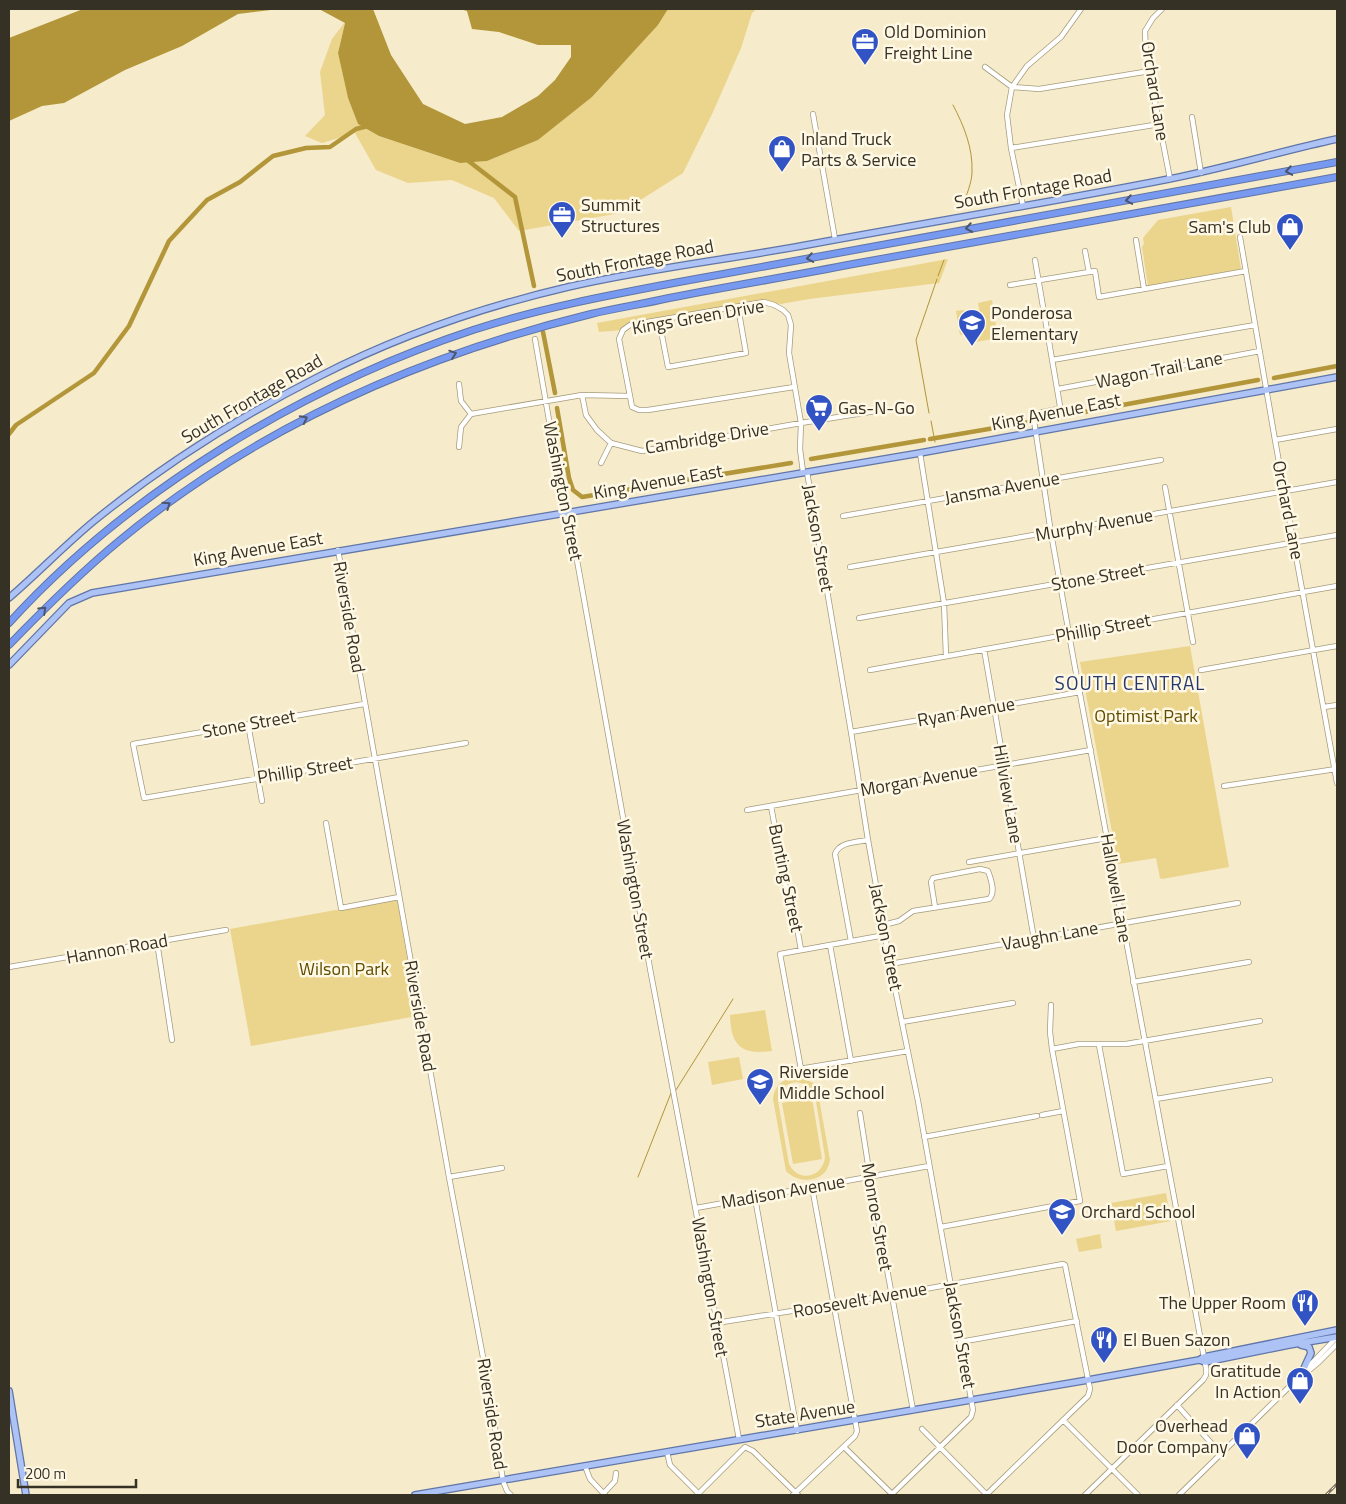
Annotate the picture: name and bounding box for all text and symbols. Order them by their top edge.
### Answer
place label: Old Dominion Freight Line [884,18,986,66]
office icon: Old Dominion Freight Line [850,27,880,66]
street label: Orchard Lane [1134,39,1177,143]
place label: Inland Truck Parts & Service [801,125,916,173]
shop icon: Inland Truck Parts & Service [767,134,797,173]
street label: South Frontage Road [952,161,1114,216]
one-way arrow [1285,165,1294,176]
place label: Summit Structures [581,191,660,239]
one-way arrow [1125,194,1134,204]
office icon: Summit Structures [547,200,577,239]
shop icon: Sam's Club [1275,212,1305,251]
place label: Sam's Club [1188,213,1271,240]
one-way arrow [965,223,974,233]
street label: South Frontage Road [554,232,716,289]
one-way arrow [805,252,814,262]
street label: Kings Green Drive [630,292,766,341]
place label: Ponderosa Elementary [991,299,1079,347]
school or university icon: Ponderosa Elementary [957,308,987,347]
street label: Wagon Trail Lane [1093,344,1225,395]
street label: South Frontage Road [176,347,328,450]
one-way arrow [448,350,457,360]
street label: King Avenue East [989,386,1123,437]
supermarket icon: Gas-N-Go [804,393,834,432]
place label: Gas-N-Go [838,394,915,421]
street label: Cambridge Drive [643,414,771,461]
one-way arrow [299,415,308,425]
street label: Washington Street [537,419,590,564]
street label: King Avenue East [591,457,725,506]
street label: Orchard Lane [1266,458,1311,562]
street label: Jansma Avenue [942,464,1062,511]
street label: Jackson Street [796,482,841,594]
street label: Murphy Avenue [1033,501,1155,548]
one-way arrow [161,502,170,511]
street label: King Avenue East [191,524,325,573]
street label: Stone Street [1049,555,1147,598]
street label: Riverside Road [326,559,373,675]
street label: Phillip Street [1053,606,1153,649]
one-way arrow [37,607,46,616]
district label: SOUTH CENTRAL [1055,668,1205,697]
street label: Ryan Avenue [915,690,1017,733]
street label: Stone Street [200,702,298,745]
park label: Optimist Park [1094,702,1198,729]
street label: Hillview Lane [987,742,1030,846]
street label: Phillip Street [255,749,355,790]
street label: Morgan Avenue [858,756,980,803]
street label: Washington Street [610,817,661,962]
street label: Bunting Street [762,821,811,935]
street label: Hallowell Lane [1094,831,1139,945]
street label: Jackson Street [863,881,910,993]
street label: Vaughn Lane [1000,914,1100,957]
street label: Hannon Road [64,926,170,971]
park label: Wilson Park [299,955,389,982]
street label: Riverside Road [397,958,444,1074]
place label: Riverside Middle School [779,1058,885,1106]
school or university icon: Riverside Middle School [745,1067,775,1106]
street label: Monroe Street [855,1161,900,1274]
street label: Madison Avenue [719,1167,847,1216]
school or university icon: Orchard School [1047,1197,1077,1236]
place label: Orchard School [1081,1198,1195,1225]
street label: Washington Street [685,1215,736,1360]
street label: Roosevelt Avenue [791,1274,929,1325]
street label: Jackson Street [938,1279,983,1391]
restaurant icon: The Upper Room [1290,1288,1320,1327]
place label: The Upper Room [1159,1289,1286,1316]
restaurant icon: El Buen Sazon [1089,1325,1119,1364]
place label: El Buen Sazon [1123,1326,1231,1353]
street label: Riverside Road [470,1356,515,1472]
place label: Gratitude In Action [1210,1357,1281,1405]
shop icon: Gratitude In Action [1285,1366,1315,1405]
street label: State Avenue [753,1392,857,1435]
place label: Overhead Door Company [1116,1412,1228,1460]
shop icon: Overhead Door Company [1232,1421,1262,1460]
scale bar [18,1456,135,1488]
text: 200 m [25,1462,66,1485]

